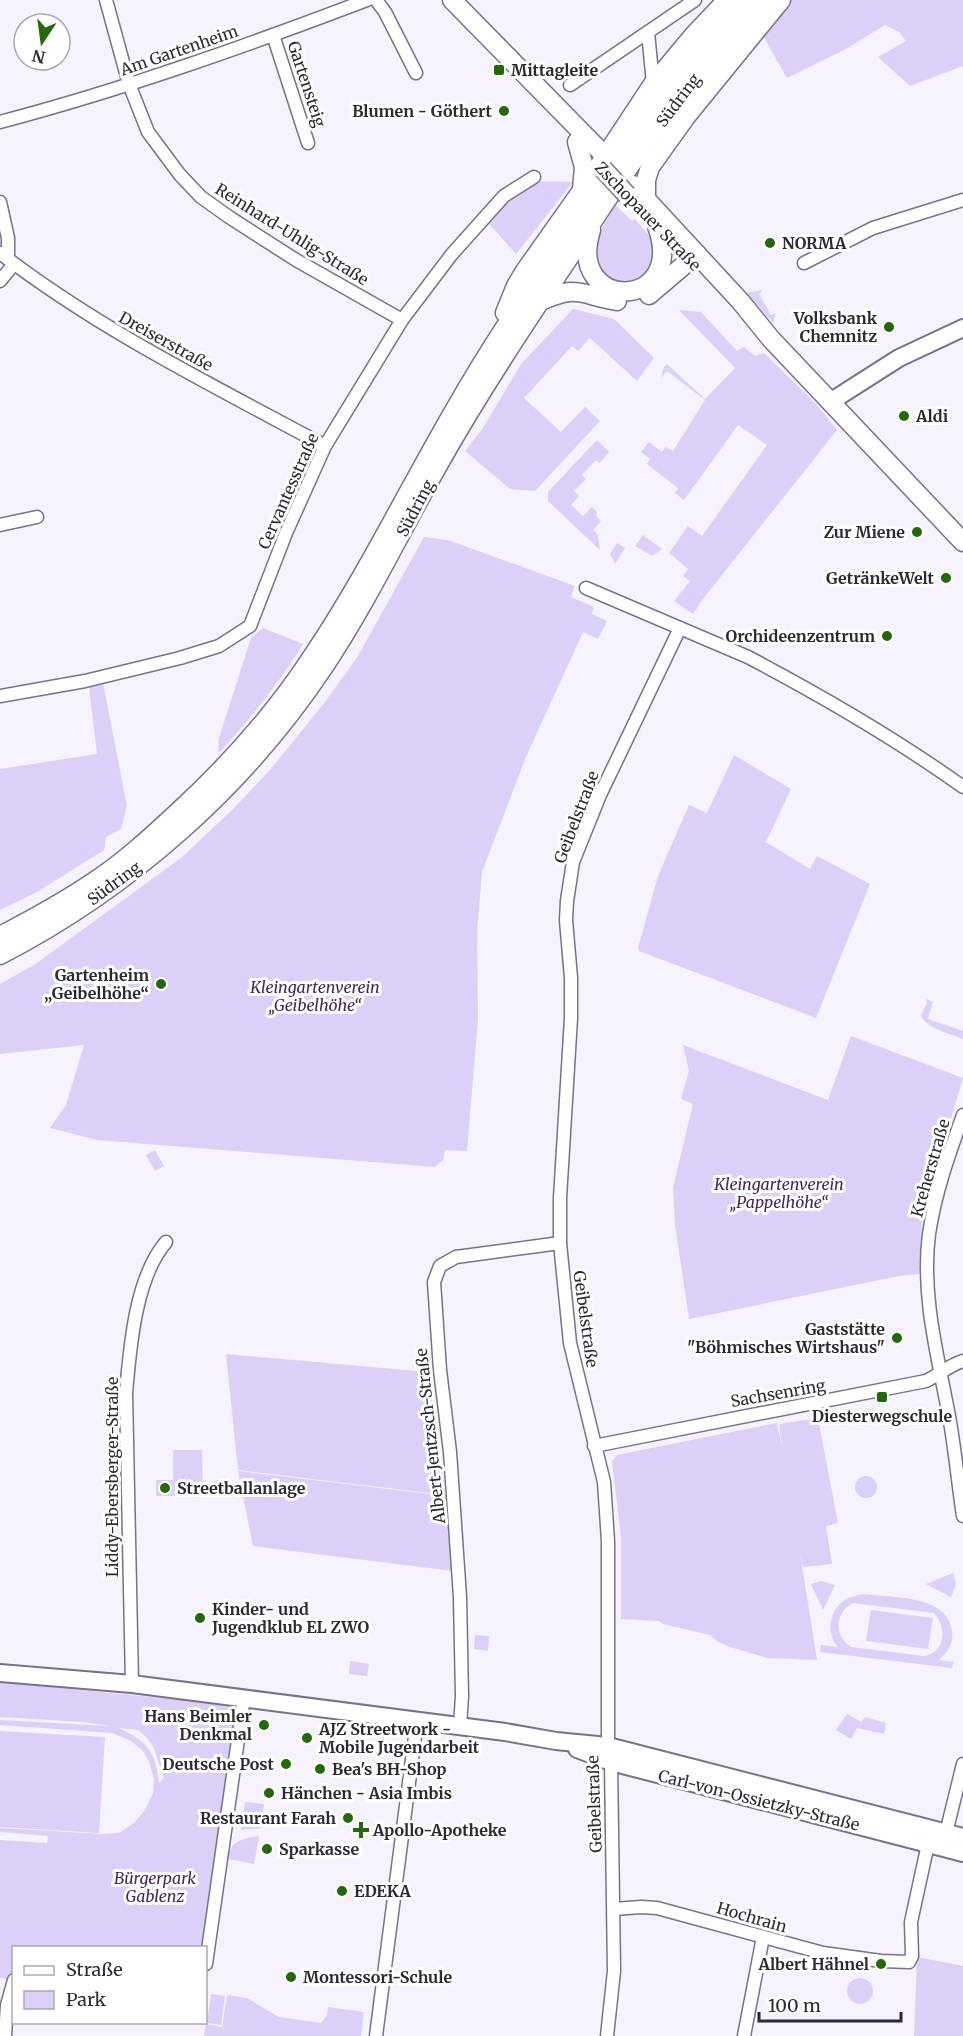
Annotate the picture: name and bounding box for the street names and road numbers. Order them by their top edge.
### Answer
street label: Am Gartenheim [117,20,241,80]
street label: Gartensteig [284,39,330,130]
street label: Südring [652,69,705,131]
street label: Zschopauer Straße [591,157,705,275]
street label: Reinhard-Uhlig-Straße [212,179,372,289]
street label: Dreiserstraße [116,307,216,375]
street label: Cervantesstraße [253,430,323,552]
street label: Südring [392,476,438,540]
street label: Geibelstraße [549,768,603,866]
street label: Südring [83,857,145,909]
street label: Kreherstraße [906,1117,954,1219]
street label: Geibelstraße [569,1269,603,1369]
street label: Albert-Jentzsch-Straße [411,1347,449,1526]
street label: Sachsenring [729,1375,827,1411]
street label: Liddy-Ebersberger-Straße [102,1377,122,1577]
street label: Geibelstraße [582,1755,606,1853]
street label: Carl-von-Ossietzky-Straße [656,1765,862,1835]
street label: Hochrain [715,1897,790,1937]

